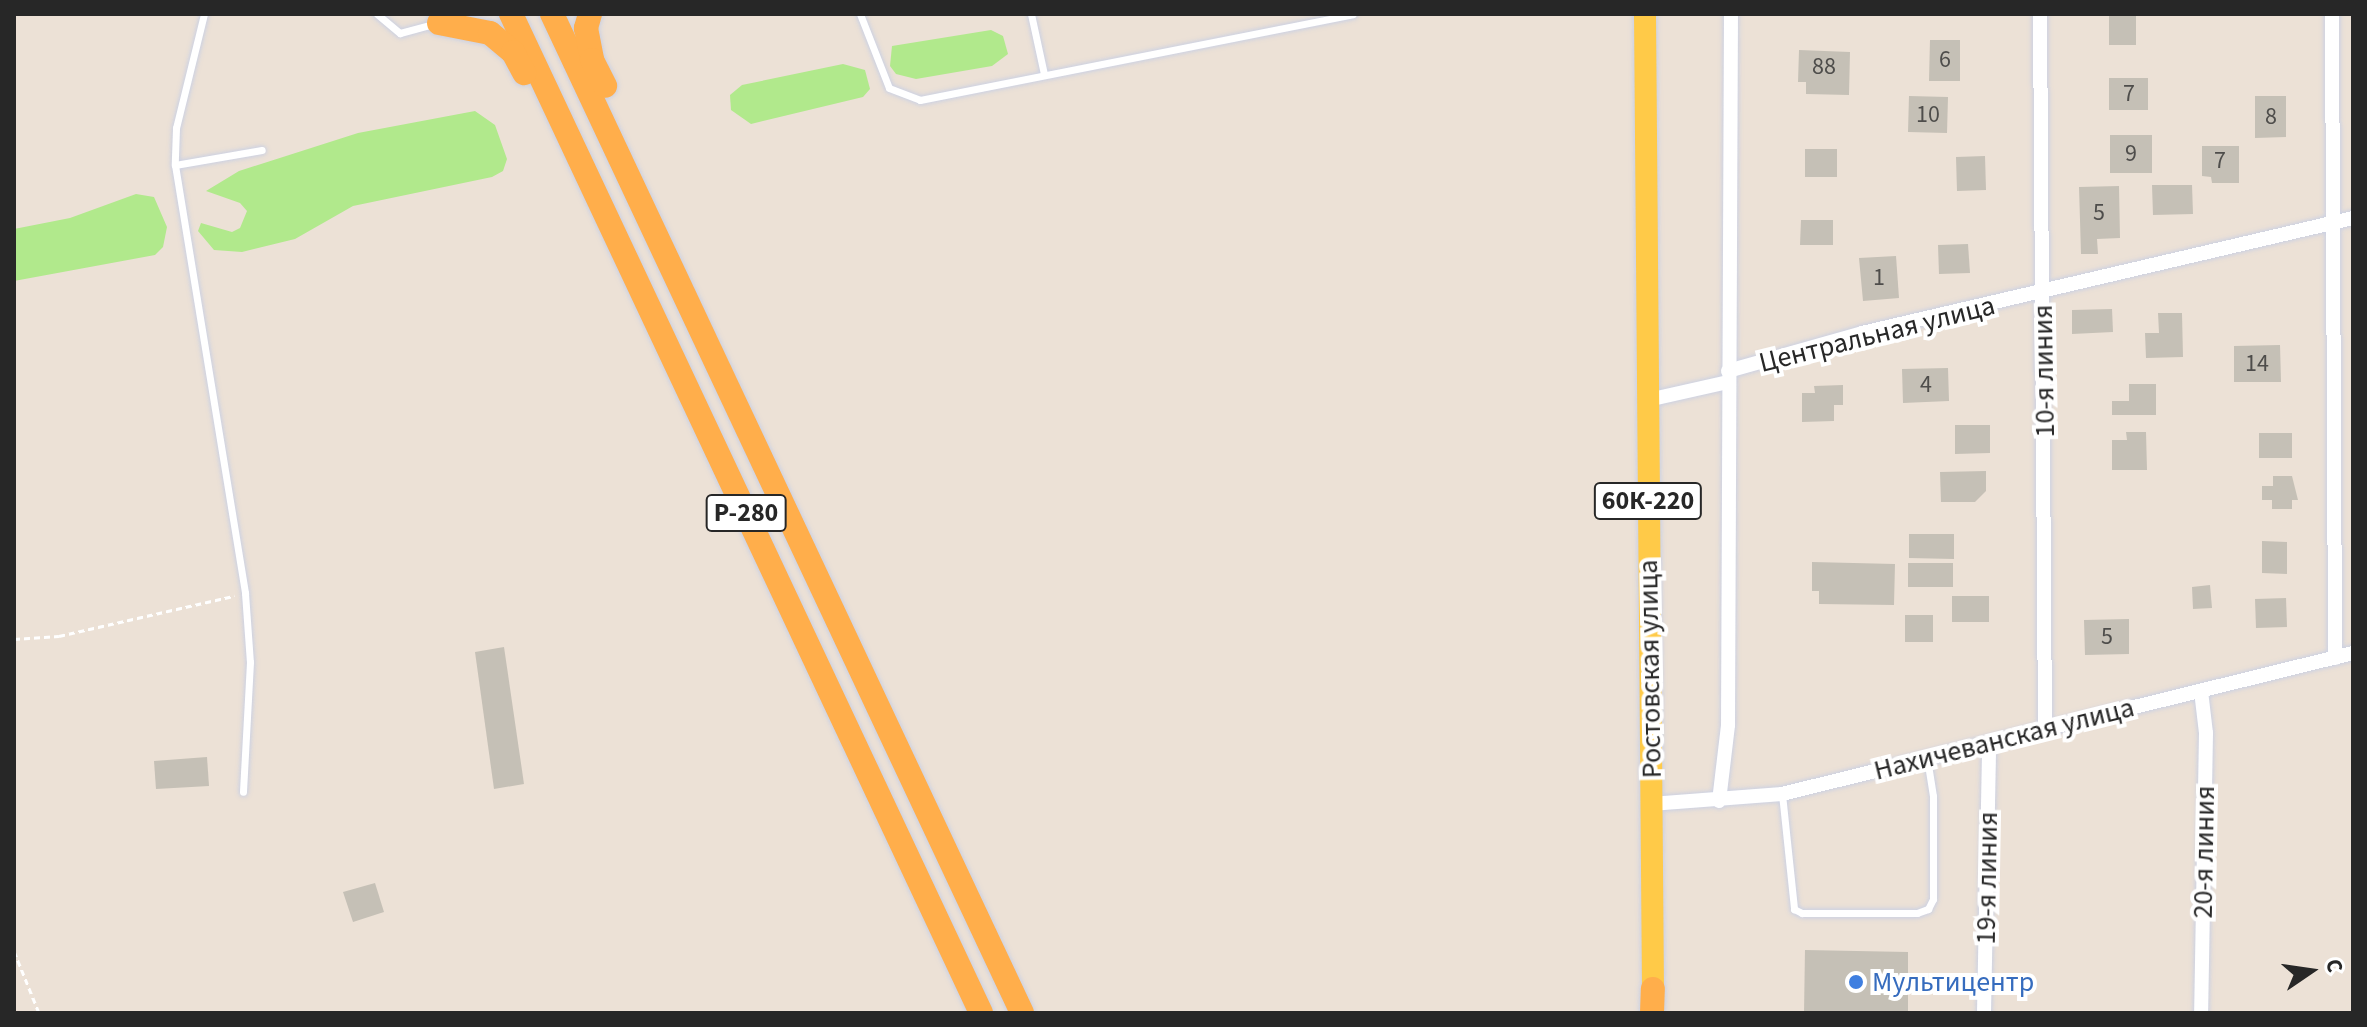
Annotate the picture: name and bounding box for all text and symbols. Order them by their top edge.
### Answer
house number: 6 [1939,46,1951,74]
house number: 88 [1812,53,1836,81]
house number: 7 [2123,80,2135,108]
house number: 10 [1916,101,1940,129]
house number: 8 [2265,103,2277,131]
house number: 9 [2125,140,2137,168]
house number: 7 [2214,147,2226,175]
house number: 5 [2093,199,2105,227]
house number: 1 [1873,264,1885,292]
street label: Центральная улица [1756,288,1998,380]
street label: 10-я линия [2026,304,2062,438]
house number: 14 [2245,350,2269,378]
house number: 4 [1920,371,1932,399]
road number: 60К-220 [1592,479,1704,523]
road number: Р-280 [704,491,788,535]
street label: Ростовская улица [1631,559,1669,779]
house number: 5 [2101,623,2113,651]
street label: Нахичеванская улица [1870,690,2138,788]
street label: 20-я линия [2186,785,2222,919]
street label: 19-я линия [1969,811,2005,945]
north arrow [2271,931,2351,1011]
text: С [2317,956,2351,975]
place label: Мультицентр [1872,965,2034,999]
marker: Мультицентр [1847,973,1865,991]

